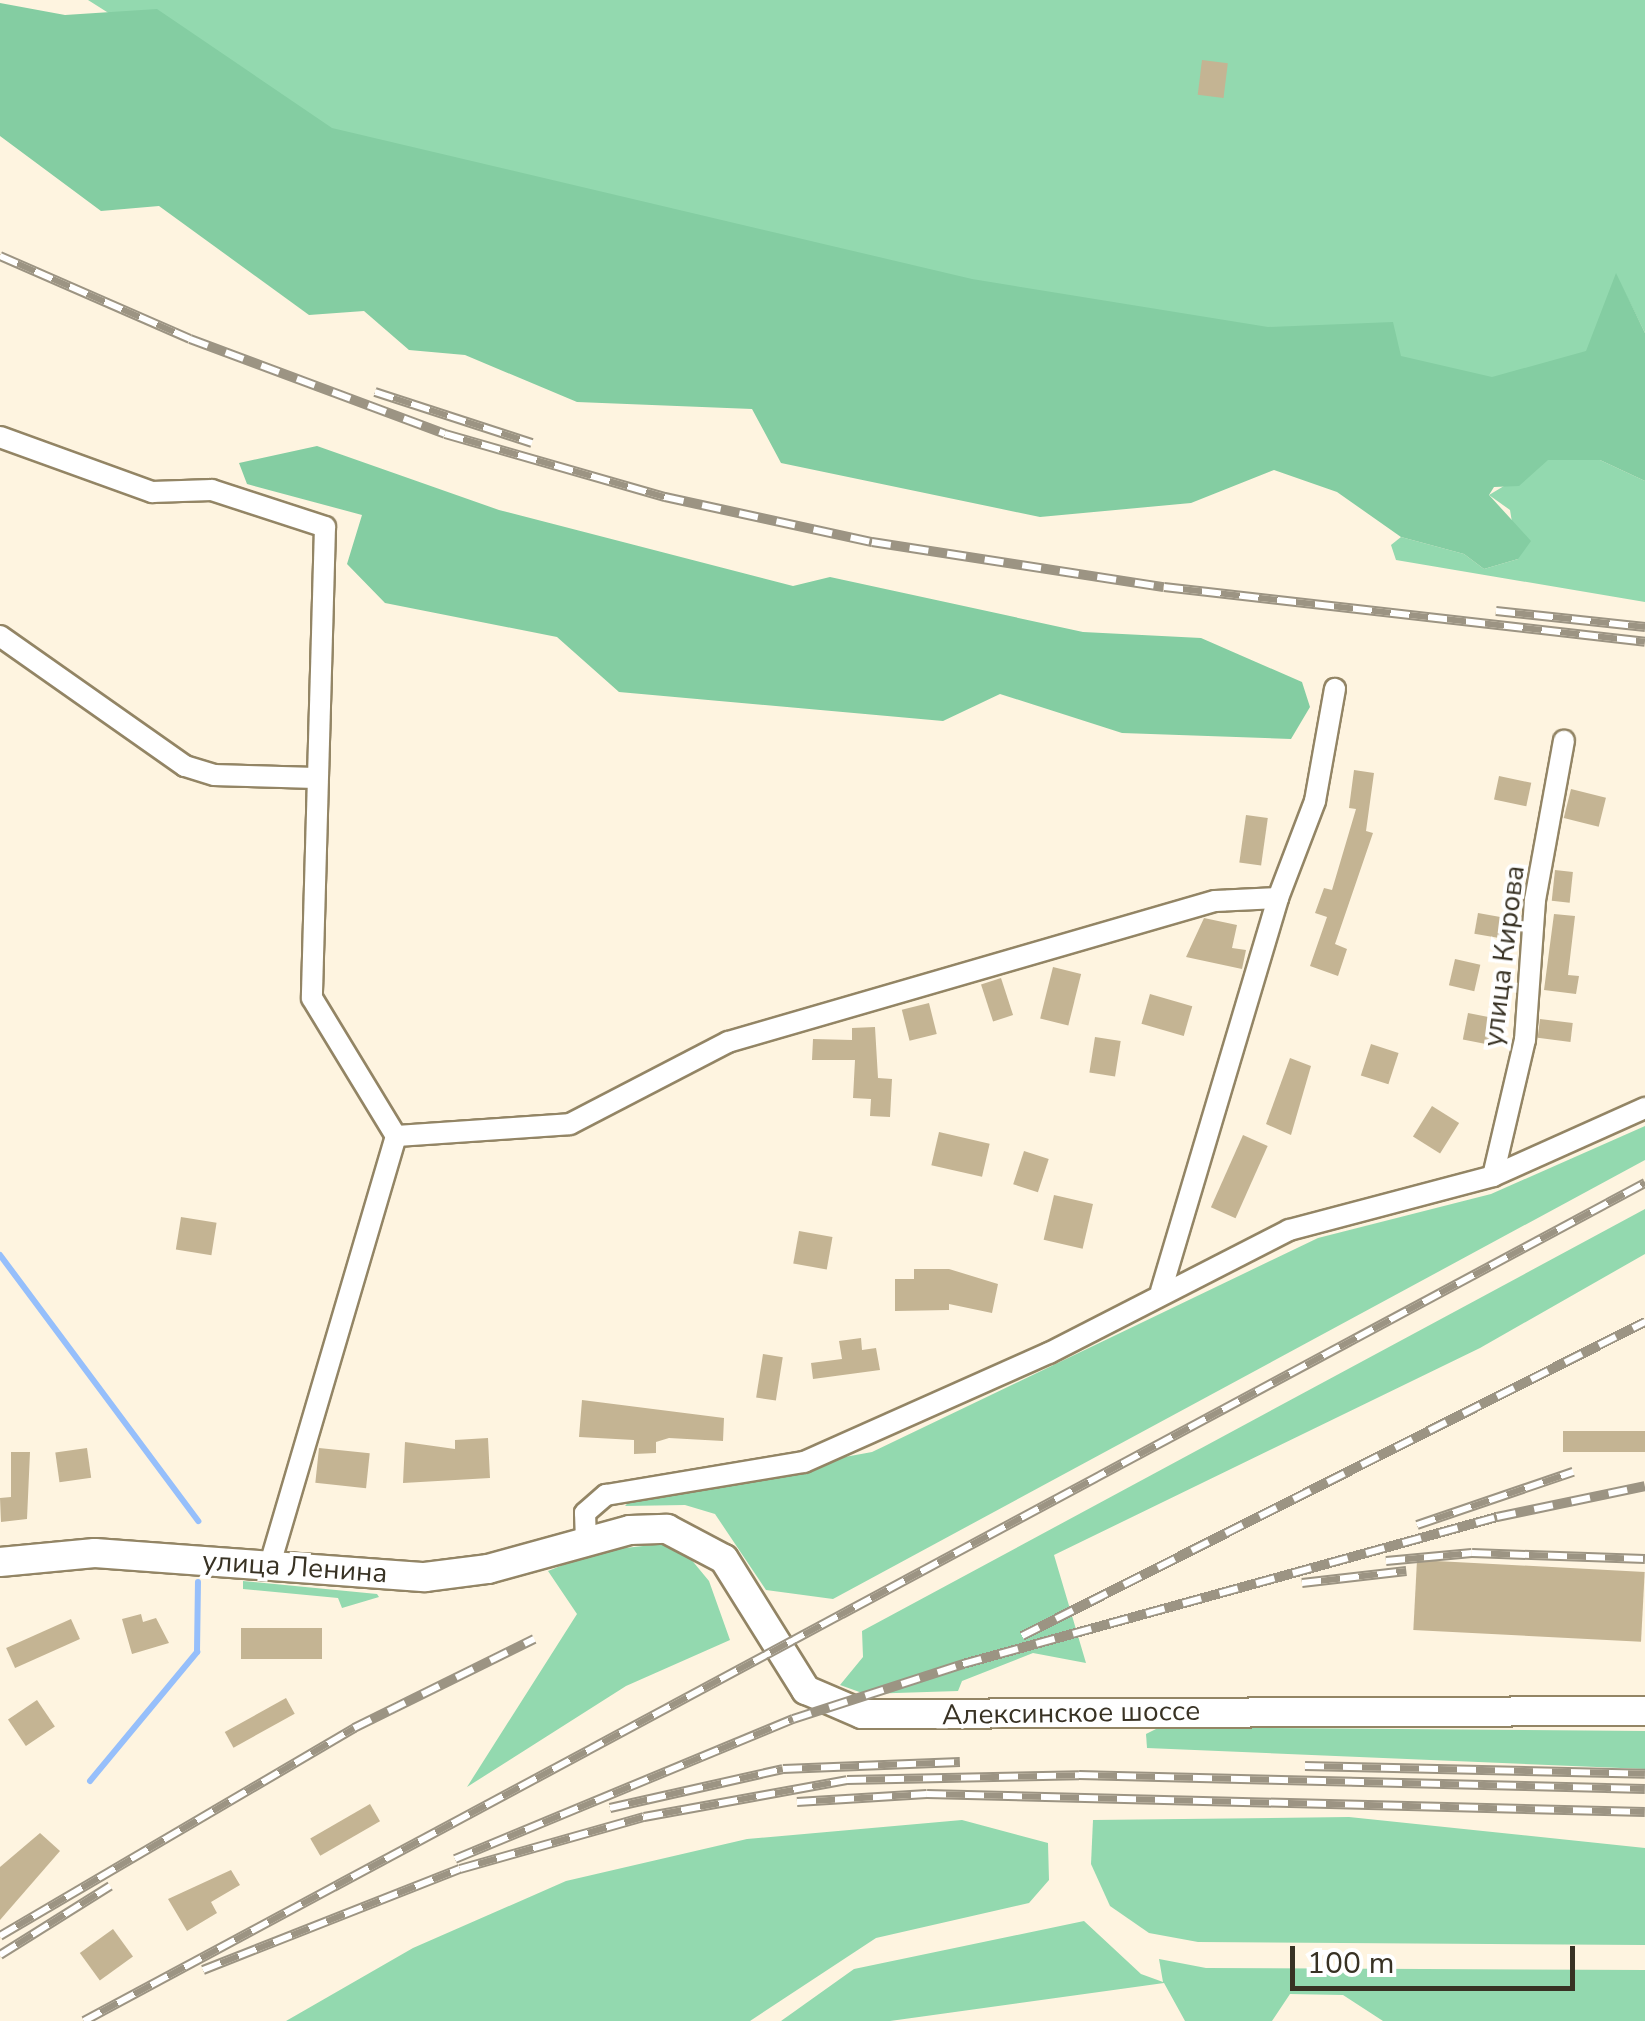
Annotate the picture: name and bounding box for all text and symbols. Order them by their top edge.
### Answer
street label: улица Кирова [1476,863,1532,1049]
street label: улица Ленина [201,1544,389,1590]
street label: Алексинское шоссе [941,1694,1201,1732]
scale bar [1295,1926,1580,1988]
text: 100 m [1307,1943,1394,1984]

